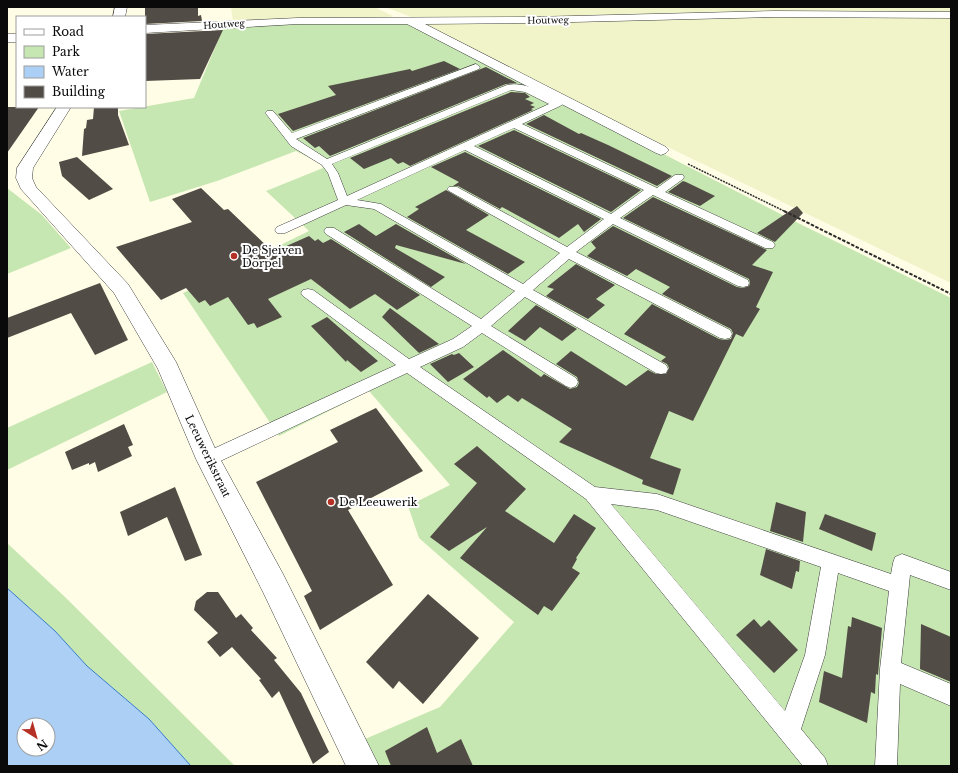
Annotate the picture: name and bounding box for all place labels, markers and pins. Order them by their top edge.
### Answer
place label: De Sjeiven Dörpel [242,243,302,270]
marker: De Sjeiven Dörpel [229,251,239,261]
place label: De Leeuwerik [339,495,418,509]
marker: De Leeuwerik [326,497,336,507]

